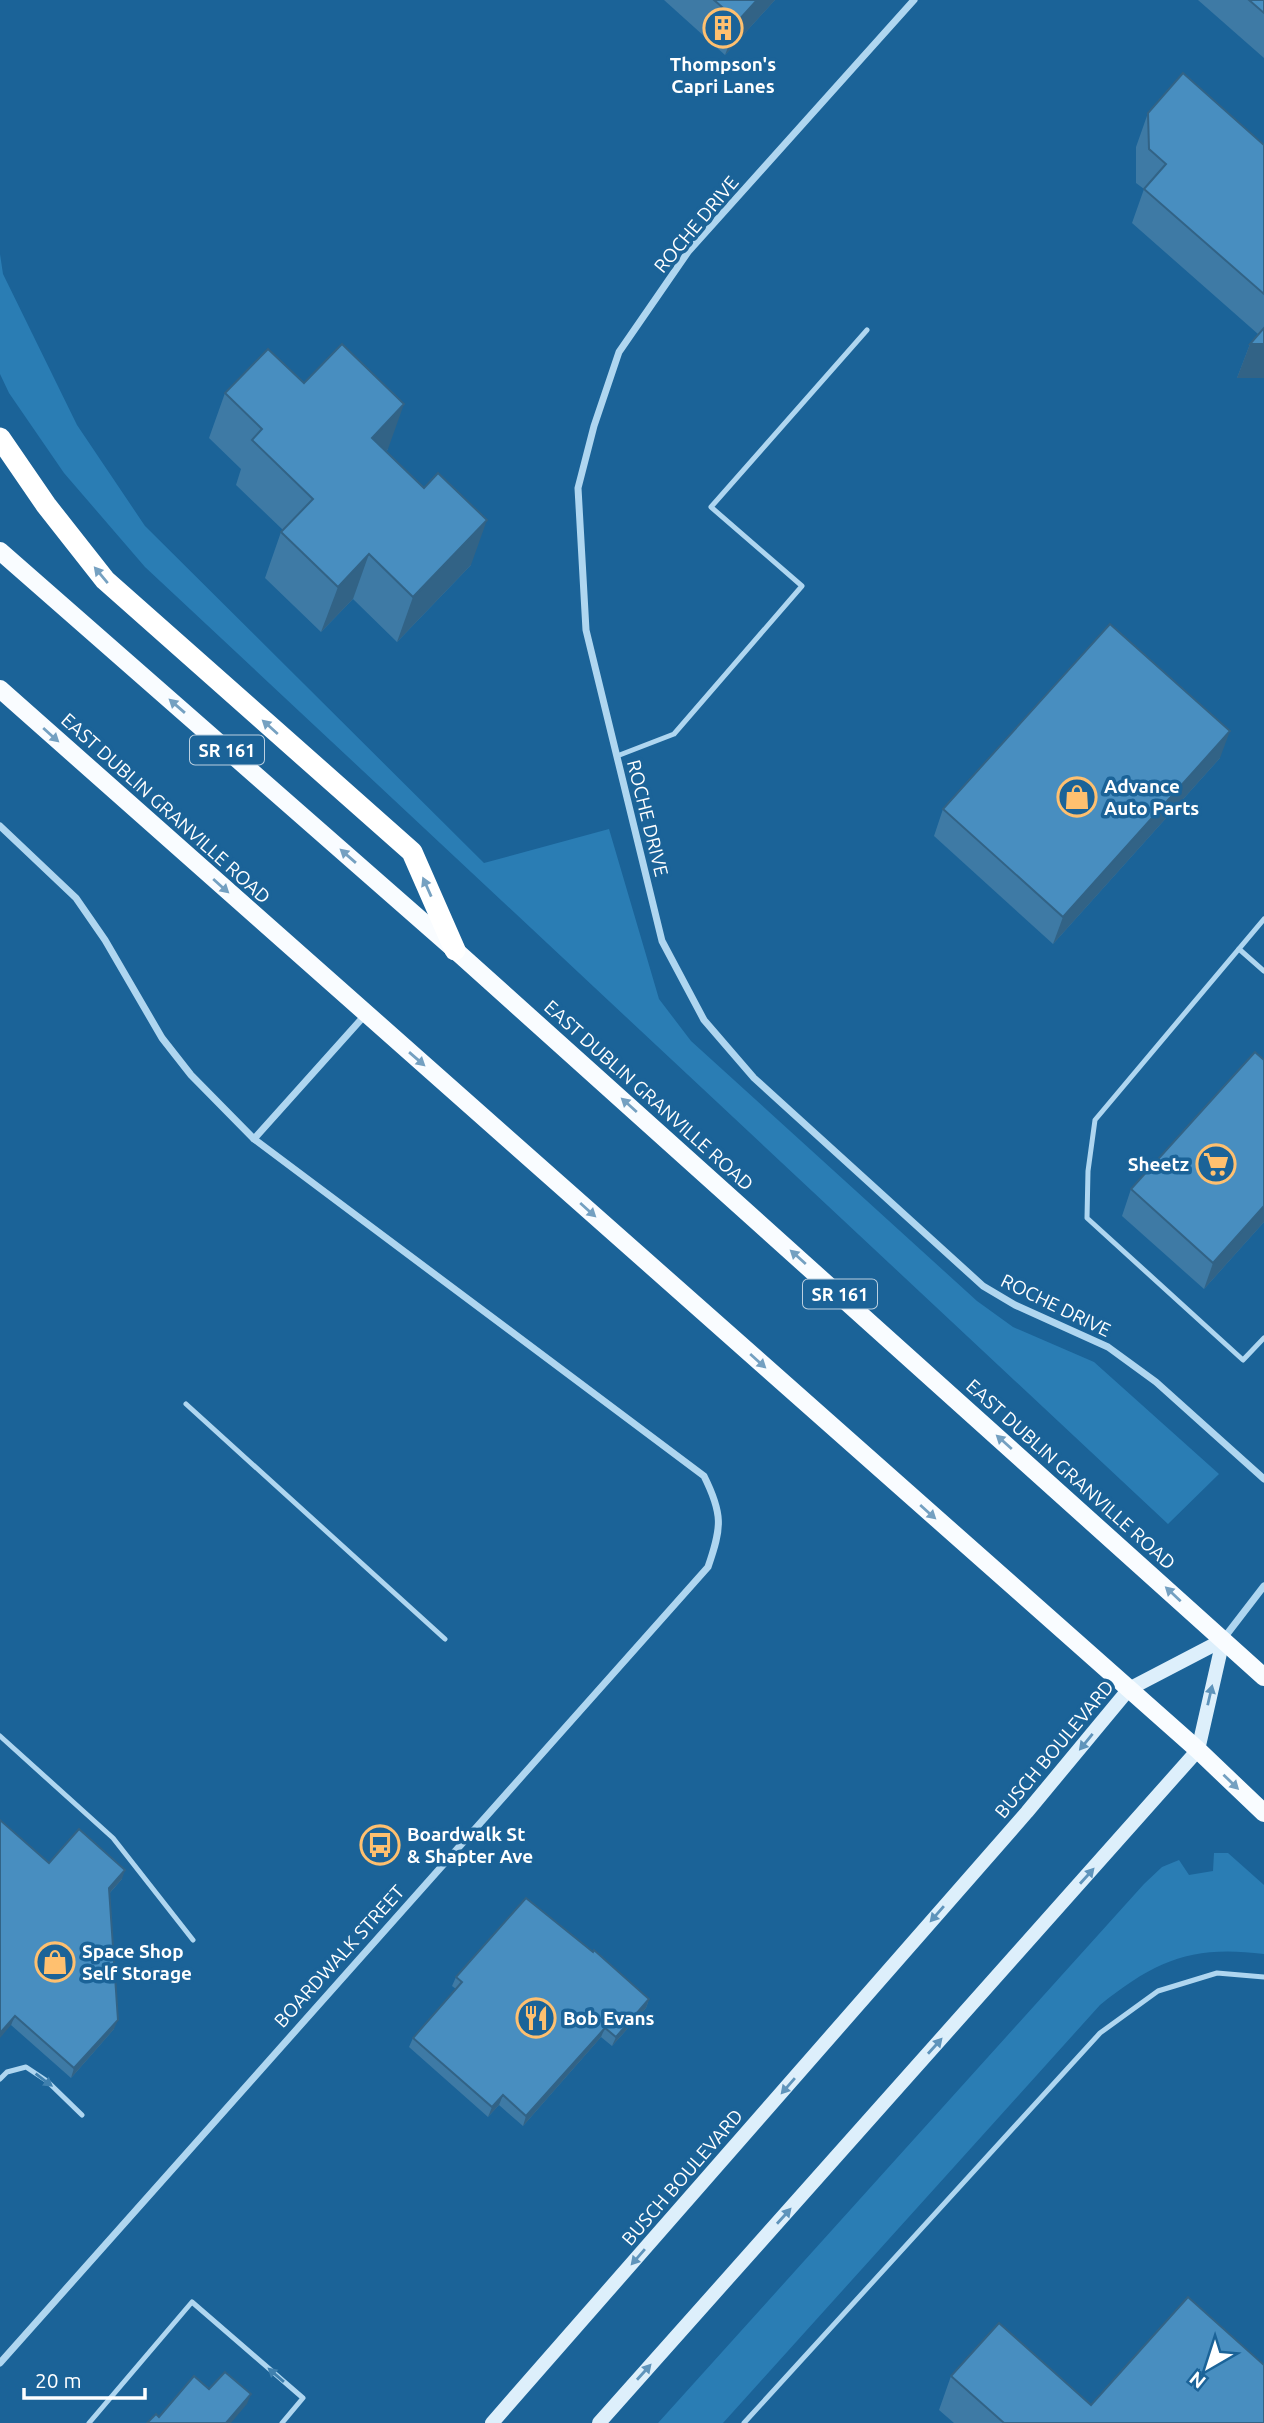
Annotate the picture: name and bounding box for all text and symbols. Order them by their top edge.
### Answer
building icon: Thompson's Capri Lanes [702,7,744,49]
place label: Thompson's Capri Lanes [670,53,776,97]
street label: ROCHE DRIVE [649,171,743,277]
one-way arrow [94,566,109,583]
one-way arrow [168,698,186,714]
street label: EAST DUBLIN GRANVILLE ROAD [57,708,275,908]
one-way arrow [261,719,279,735]
one-way arrow [42,727,60,743]
road number: SR 161 [190,736,264,764]
street label: ROCHE DRIVE [623,757,673,879]
place label: Advance Auto Parts [1104,775,1199,819]
shop icon: Advance Auto Parts [1056,776,1098,818]
one-way arrow [339,848,357,864]
one-way arrow [421,877,433,897]
one-way arrow [212,878,230,894]
street label: EAST DUBLIN GRANVILLE ROAD [540,995,758,1195]
one-way arrow [408,1051,426,1067]
one-way arrow [620,1098,637,1113]
supermarket icon: Sheetz [1195,1143,1237,1185]
place label: Sheetz [1128,1153,1189,1175]
one-way arrow [579,1202,596,1217]
one-way arrow [789,1249,807,1265]
street label: ROCHE DRIVE [998,1269,1114,1341]
road number: SR 161 [803,1280,877,1308]
one-way arrow [749,1353,767,1369]
street label: EAST DUBLIN GRANVILLE ROAD [962,1374,1180,1574]
one-way arrow [996,1434,1013,1450]
one-way arrow [919,1504,937,1520]
one-way arrow [1164,1586,1182,1602]
street label: BUSCH BOULEVARD [990,1676,1118,1822]
one-way arrow [1205,1684,1216,1706]
one-way arrow [1079,1733,1094,1751]
one-way arrow [1222,1773,1239,1790]
place label: Boardwalk St & Shapter Ave [407,1823,533,1867]
bus stop icon: Boardwalk St & Shapter Ave [359,1824,401,1866]
one-way arrow [1079,1867,1095,1885]
street label: BOARDWALK STREET [269,1880,409,2032]
one-way arrow [930,1906,946,1923]
place label: Space Shop Self Storage [82,1940,192,1984]
shop icon: Space Shop Self Storage [34,1941,76,1983]
restaurant icon: Bob Evans [515,1997,557,2039]
place label: Bob Evans [563,2007,655,2029]
one-way arrow [927,2038,943,2055]
one-way arrow [35,2073,53,2087]
one-way arrow [780,2077,796,2094]
street label: BUSCH BOULEVARD [617,2104,747,2250]
one-way arrow [776,2207,792,2225]
one-way arrow [630,2248,646,2266]
north arrow [1173,2332,1243,2402]
scale bar [24,2356,145,2400]
one-way arrow [636,2363,652,2381]
text: N [1185,2367,1210,2393]
text: 20 m [35,2368,82,2392]
one-way arrow [268,2368,285,2383]

